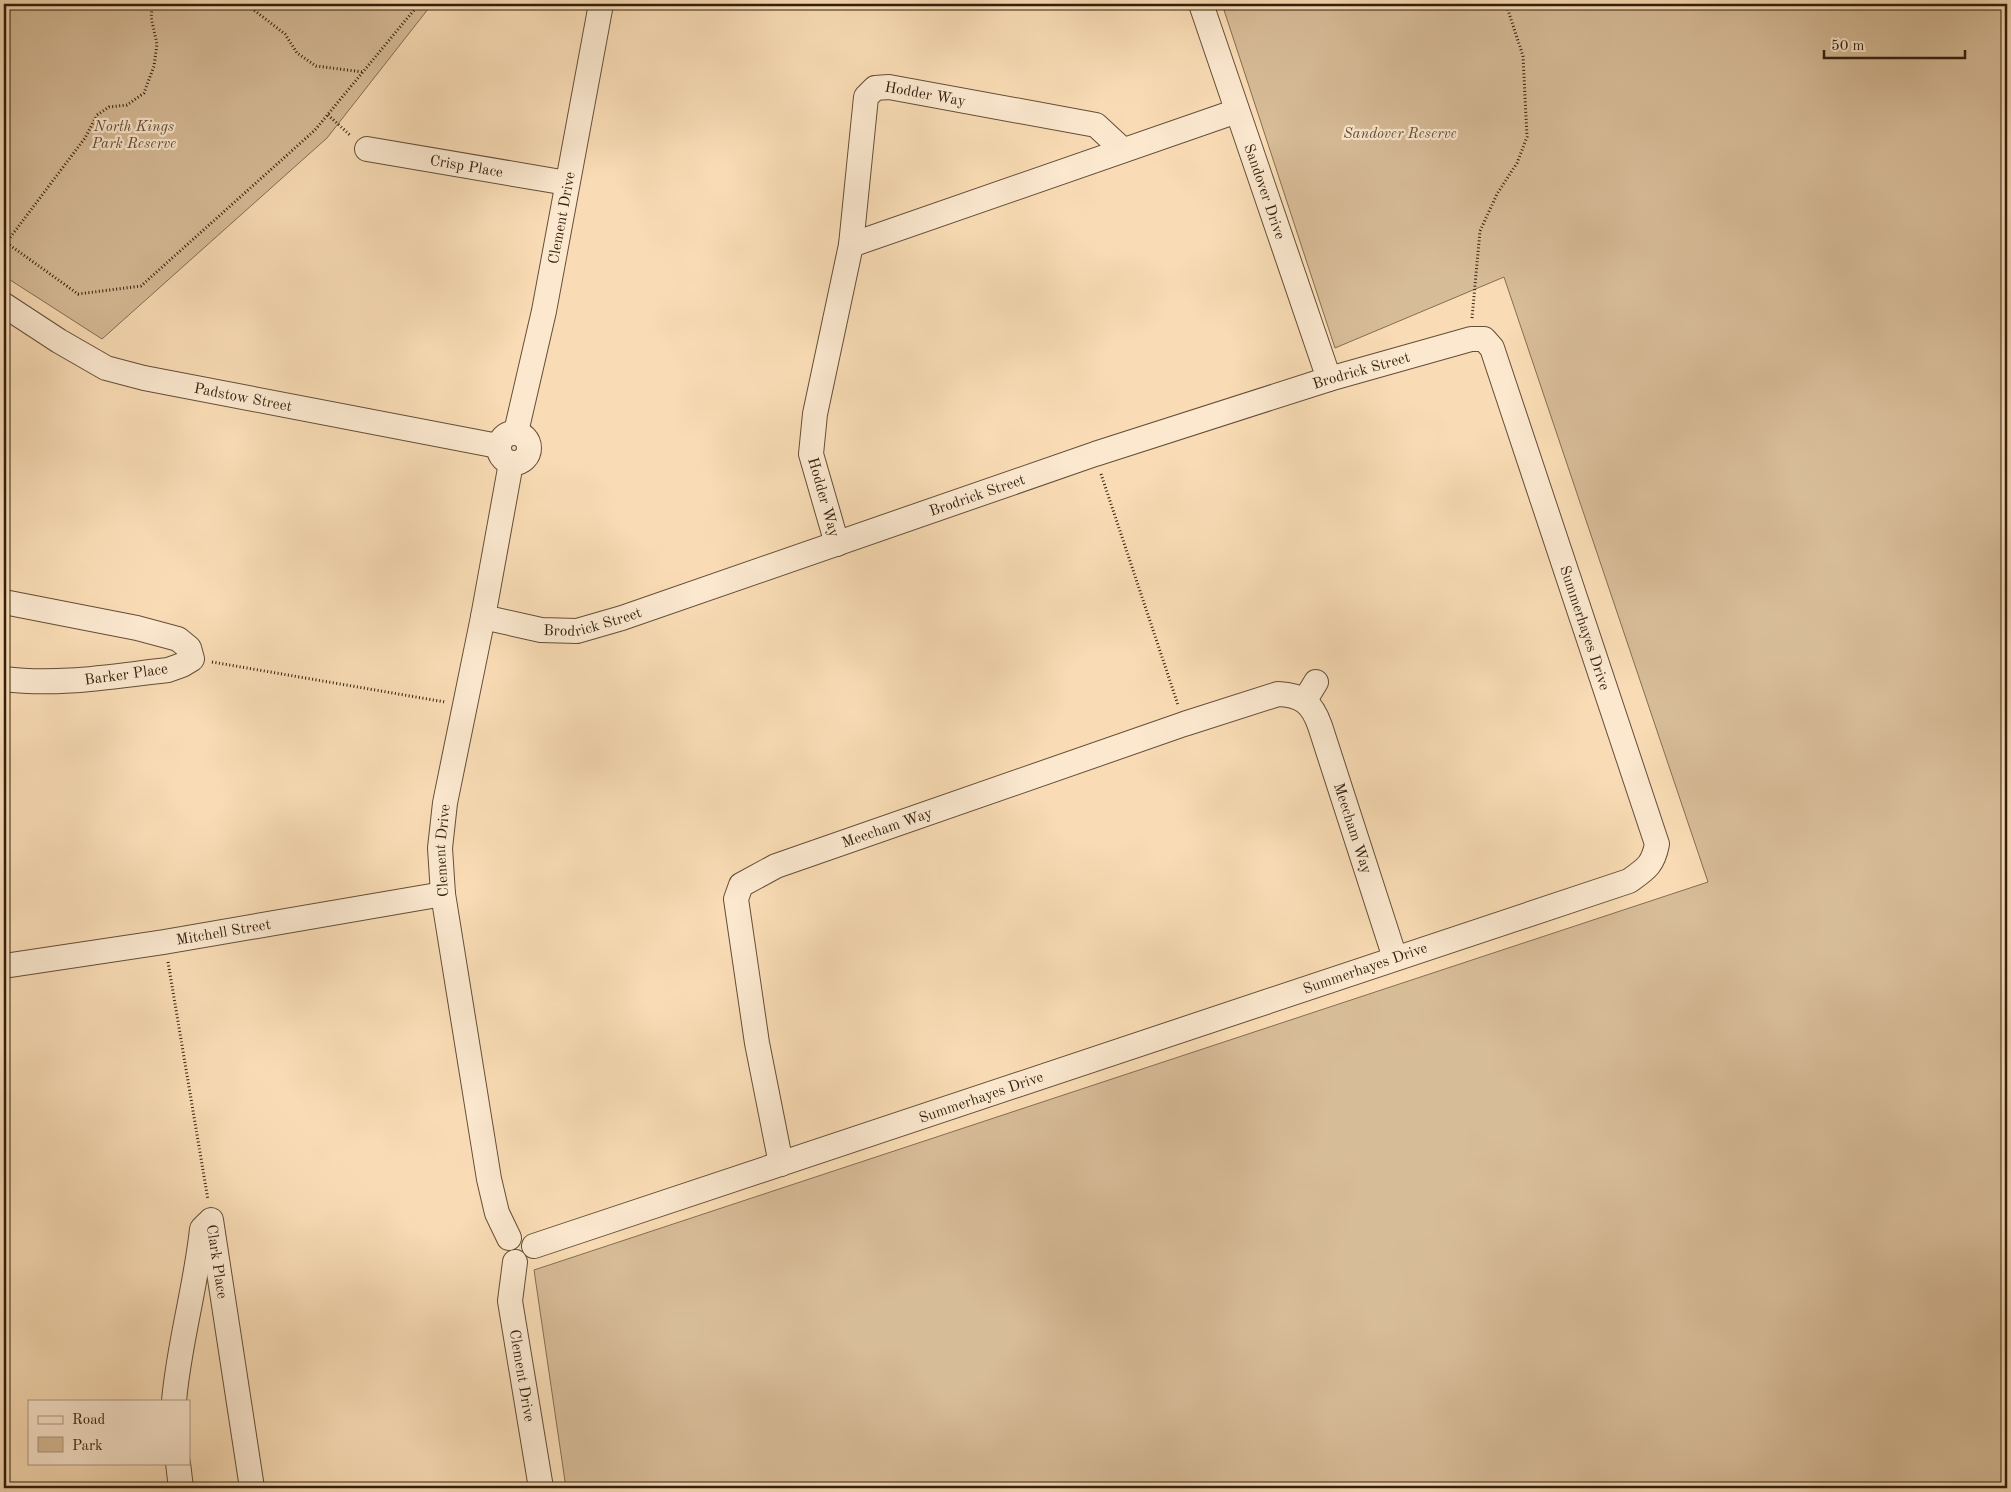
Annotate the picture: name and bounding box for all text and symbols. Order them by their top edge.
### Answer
scale bar [1824,28,1965,60]
text: 50 m [1831,39,1865,54]
street label: Hodder Way [883,80,967,110]
park label: North Kings Park Reserve [91,120,176,152]
park label: Sandover Reserve [1343,127,1457,142]
street label: Sandover Drive [1240,142,1287,242]
street label: Crisp Place [429,154,504,181]
street label: Clement Drive [547,171,579,265]
street label: Brodrick Street [1311,351,1412,393]
street label: Padstow Street [192,382,293,415]
street label: Hodder Way [804,456,841,539]
street label: Brodrick Street [928,473,1027,520]
street label: Summerhayes Drive [1556,564,1611,693]
street label: Brodrick Street [543,606,644,640]
street label: Barker Place [84,662,169,689]
street label: Meecham Way [1330,781,1373,876]
street label: Clement Drive [434,803,454,897]
street label: Meecham Way [840,806,935,851]
street label: Mitchell Street [175,918,272,949]
street label: Summerhayes Drive [1301,941,1430,998]
street label: Summerhayes Drive [917,1070,1046,1127]
street label: Clark Place [203,1224,229,1300]
street label: Clement Drive [506,1329,536,1423]
legend [28,1400,190,1464]
text: Road [72,1413,106,1428]
text: Park [72,1439,103,1454]

